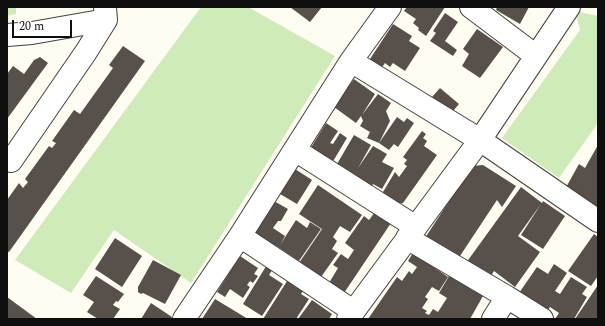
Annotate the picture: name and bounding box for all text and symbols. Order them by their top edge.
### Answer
scale bar [14,12,74,38]
text: 20 m [19,17,44,36]

